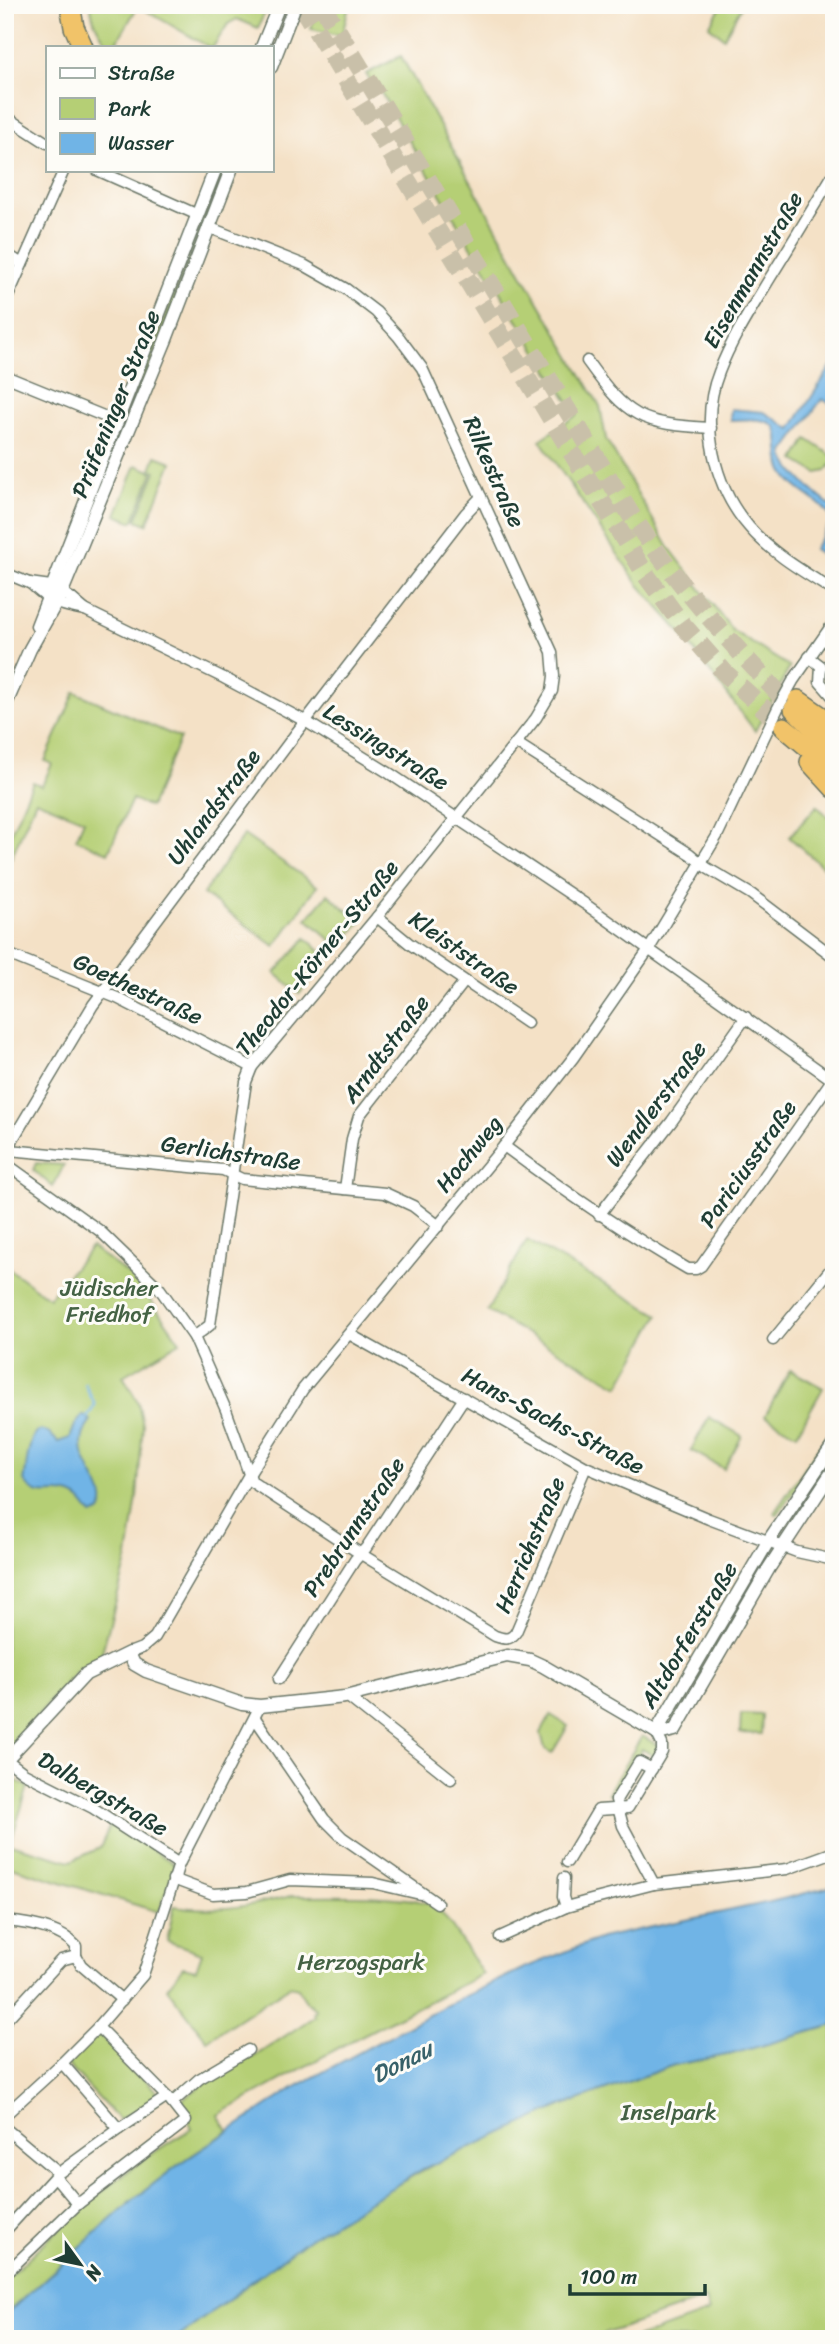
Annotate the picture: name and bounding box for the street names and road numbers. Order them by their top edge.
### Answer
street label: Eisenmannstraße [691,183,815,356]
street label: Prüfeninger Straße [60,303,173,504]
street label: Rilkestraße [451,409,537,535]
street label: Lessingstraße [315,692,457,802]
street label: Uhlandstraße [156,740,272,874]
street label: Theodor-Körner-Straße [224,850,410,1066]
street label: Kleiststraße [400,900,528,1007]
street label: Goethestraße [66,941,210,1037]
street label: Arndtstraße [331,986,441,1113]
street label: Wendlerstraße [594,1031,718,1176]
street label: Pariciusstraße [688,1091,808,1237]
street label: Hochweg [424,1106,514,1202]
street label: Gerlichstraße [159,1123,304,1183]
street label: Hans-Sachs-Straße [454,1355,652,1487]
street label: Prebrunnstraße [292,1448,416,1606]
street label: Herrichstraße [483,1470,577,1620]
street label: Altdorferstraße [628,1553,749,1717]
street label: Dalbergstraße [30,1740,176,1848]

